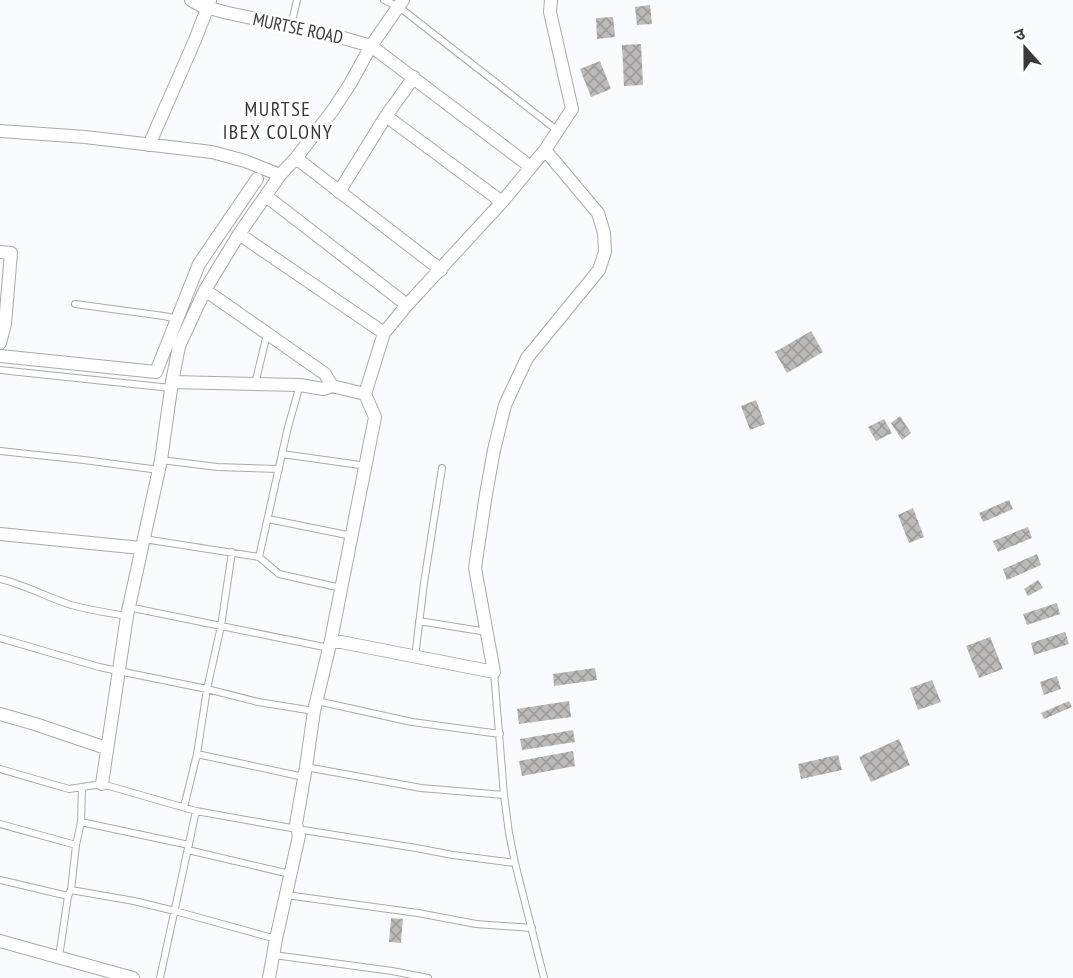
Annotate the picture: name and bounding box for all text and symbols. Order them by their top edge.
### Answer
street label: MURTSE ROAD [251,7,345,49]
north arrow [995,18,1055,78]
text: उ [1012,23,1028,45]
district label: MURTSE IBEX COLONY [223,96,333,145]

